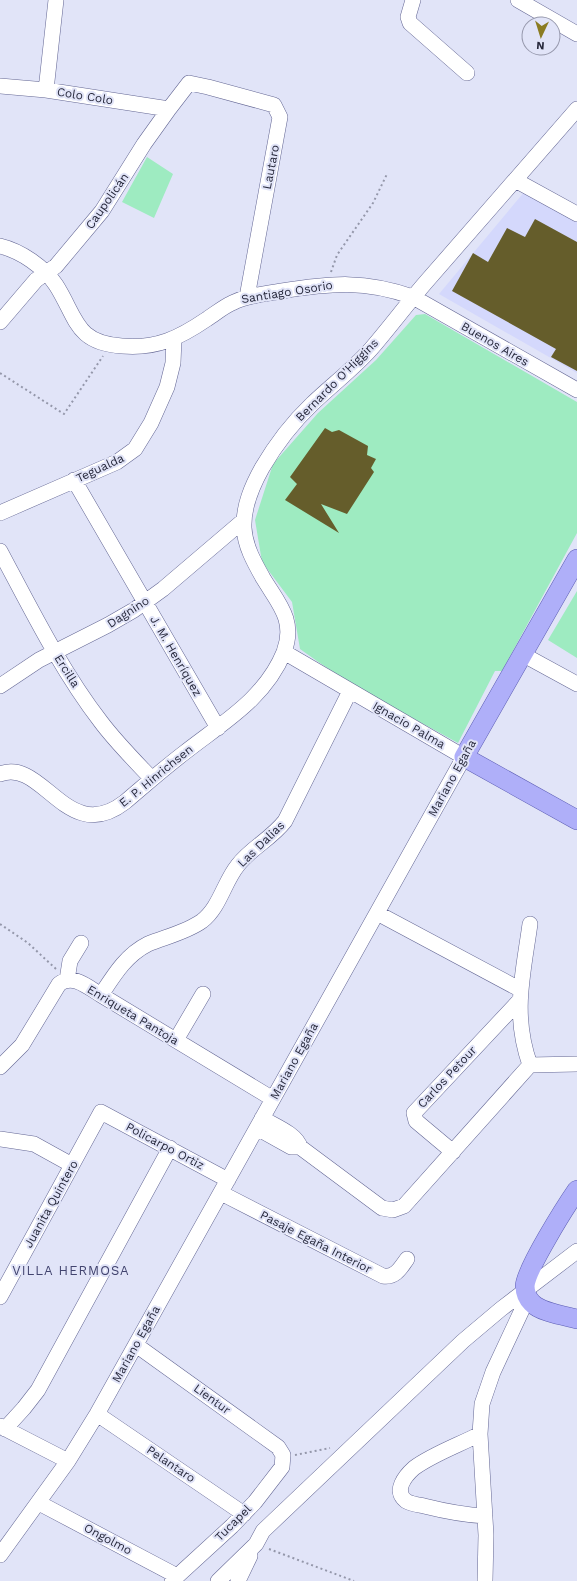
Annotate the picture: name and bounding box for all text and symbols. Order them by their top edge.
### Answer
north arrow [521,16,561,56]
text: N [536,39,545,52]
street label: Colo Colo [56,85,114,107]
street label: Lautaro [260,144,282,190]
street label: Caupolicán [83,170,131,232]
street label: Santiago Osorio [240,278,334,306]
street label: Buenos Aires [459,319,531,369]
street label: Bernardo O'Higgins [293,336,381,424]
street label: Tegualda [74,451,126,485]
street label: Dagnino [104,593,152,631]
street label: J. M. Henríquez [147,613,205,699]
street label: Ercilla [51,652,83,690]
street label: Ignacio Palma [370,699,448,751]
street label: Mariano Egaña [425,737,479,819]
street label: E. P. Hinrichsen [116,742,196,810]
street label: Las Dalias [235,818,287,870]
street label: Enriqueta Pantoja [85,982,181,1048]
street label: Mariano Egaña [267,1020,321,1102]
street label: Carlos Petour [415,1043,479,1111]
street label: Policarpo Ortiz [123,1119,207,1173]
street label: Juanita Quintero [21,1158,81,1250]
street label: Pasaje Egaña Interior [258,1208,374,1276]
district label: VILLA HERMOSA [12,1263,130,1278]
street label: Mariano Egaña [109,1303,163,1385]
street label: Lientur [191,1381,233,1417]
street label: Pelantaro [144,1443,198,1485]
street label: Tucapel [212,1502,254,1544]
street label: Ongolmo [82,1521,134,1557]

